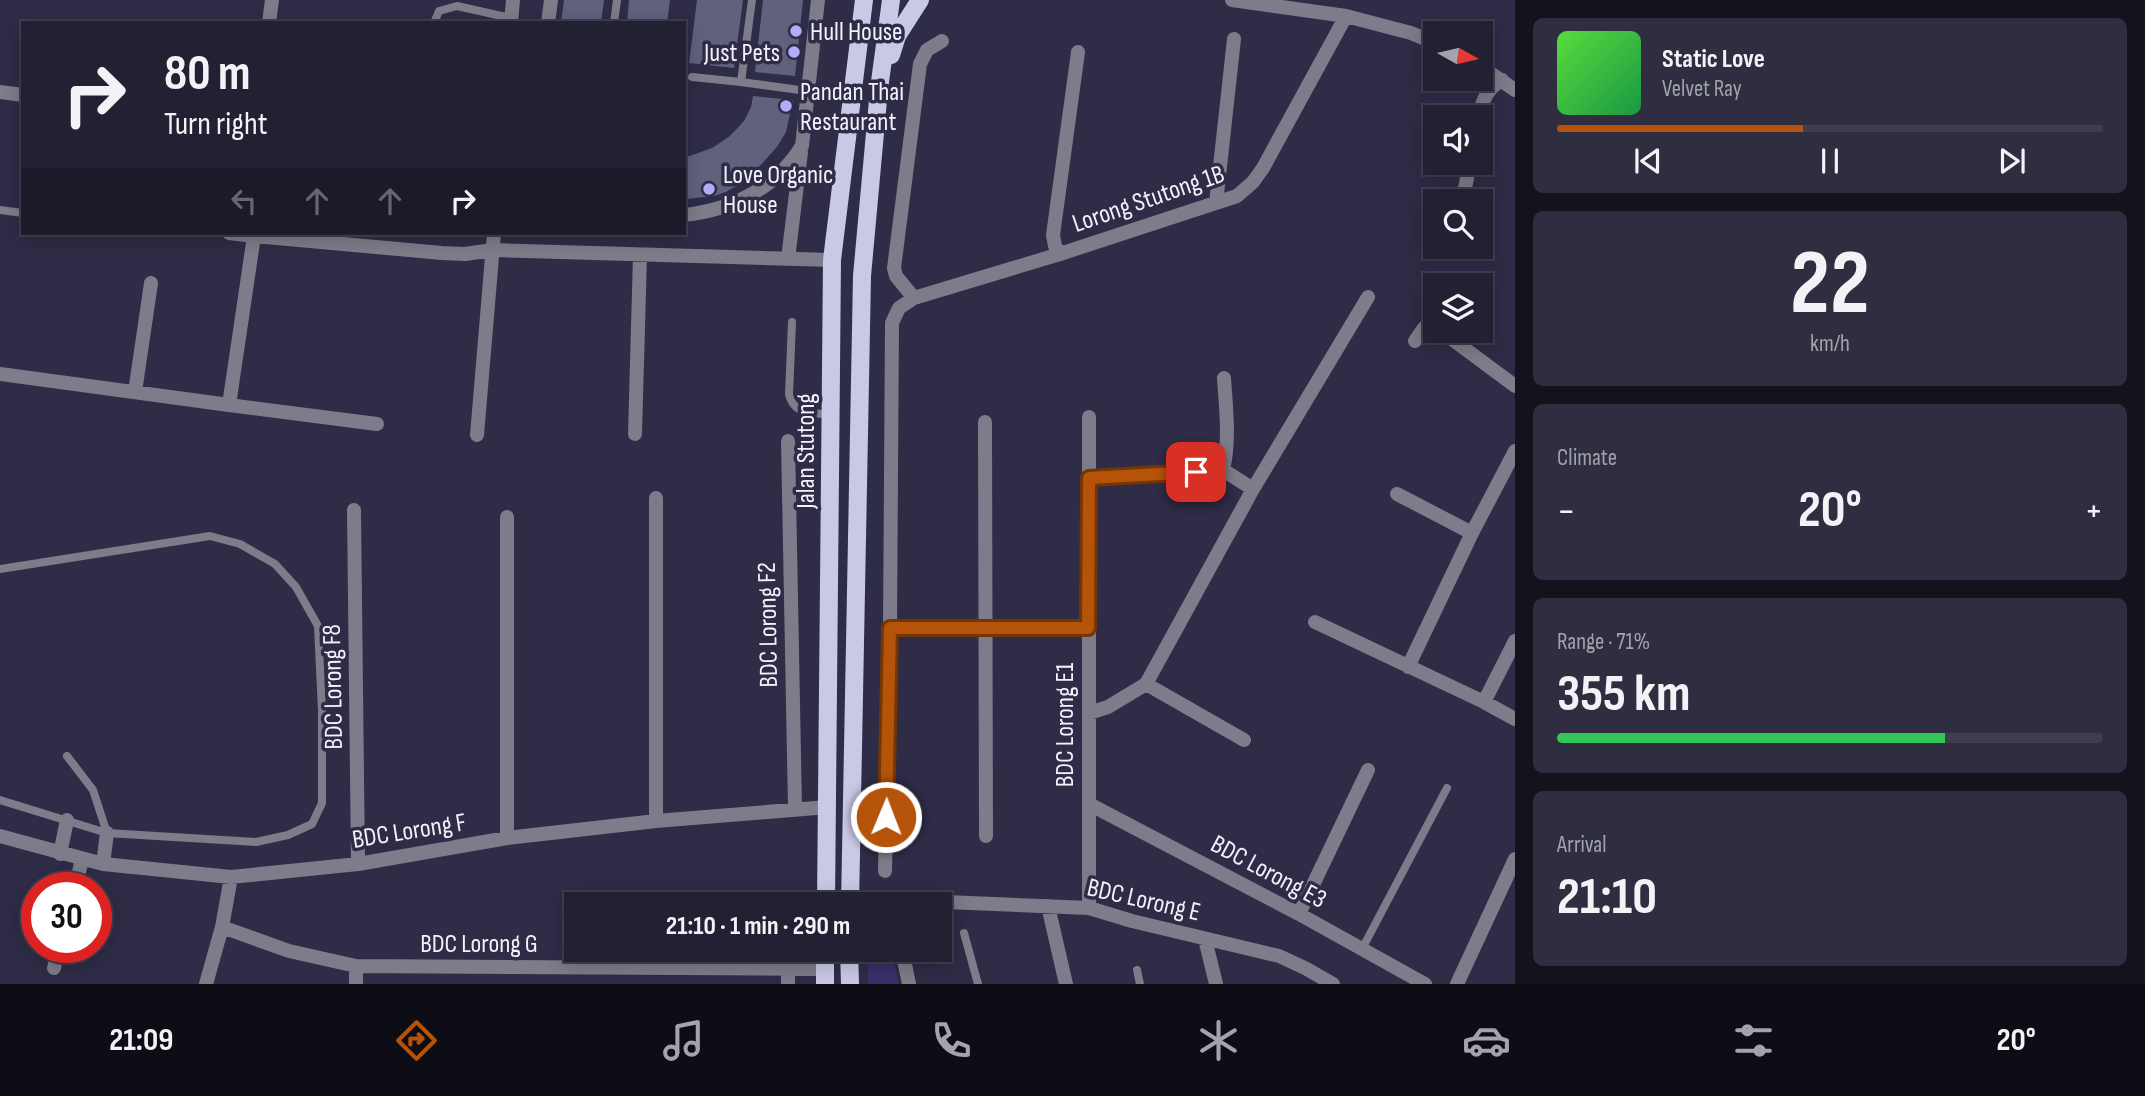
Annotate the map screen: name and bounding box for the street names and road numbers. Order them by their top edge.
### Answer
street label: Lorong Stutong 1B [1068,159,1228,240]
street label: Jalan Stutong [791,393,822,510]
street label: BDC Lorong F2 [752,562,785,688]
street label: BDC Lorong F8 [317,624,350,750]
street label: BDC Lorong E1 [1050,663,1081,787]
street label: BDC Lorong F [350,807,468,856]
street label: BDC Lorong E3 [1205,829,1331,916]
street label: BDC Lorong E [1084,872,1203,929]
street label: BDC Lorong G [420,929,538,960]

